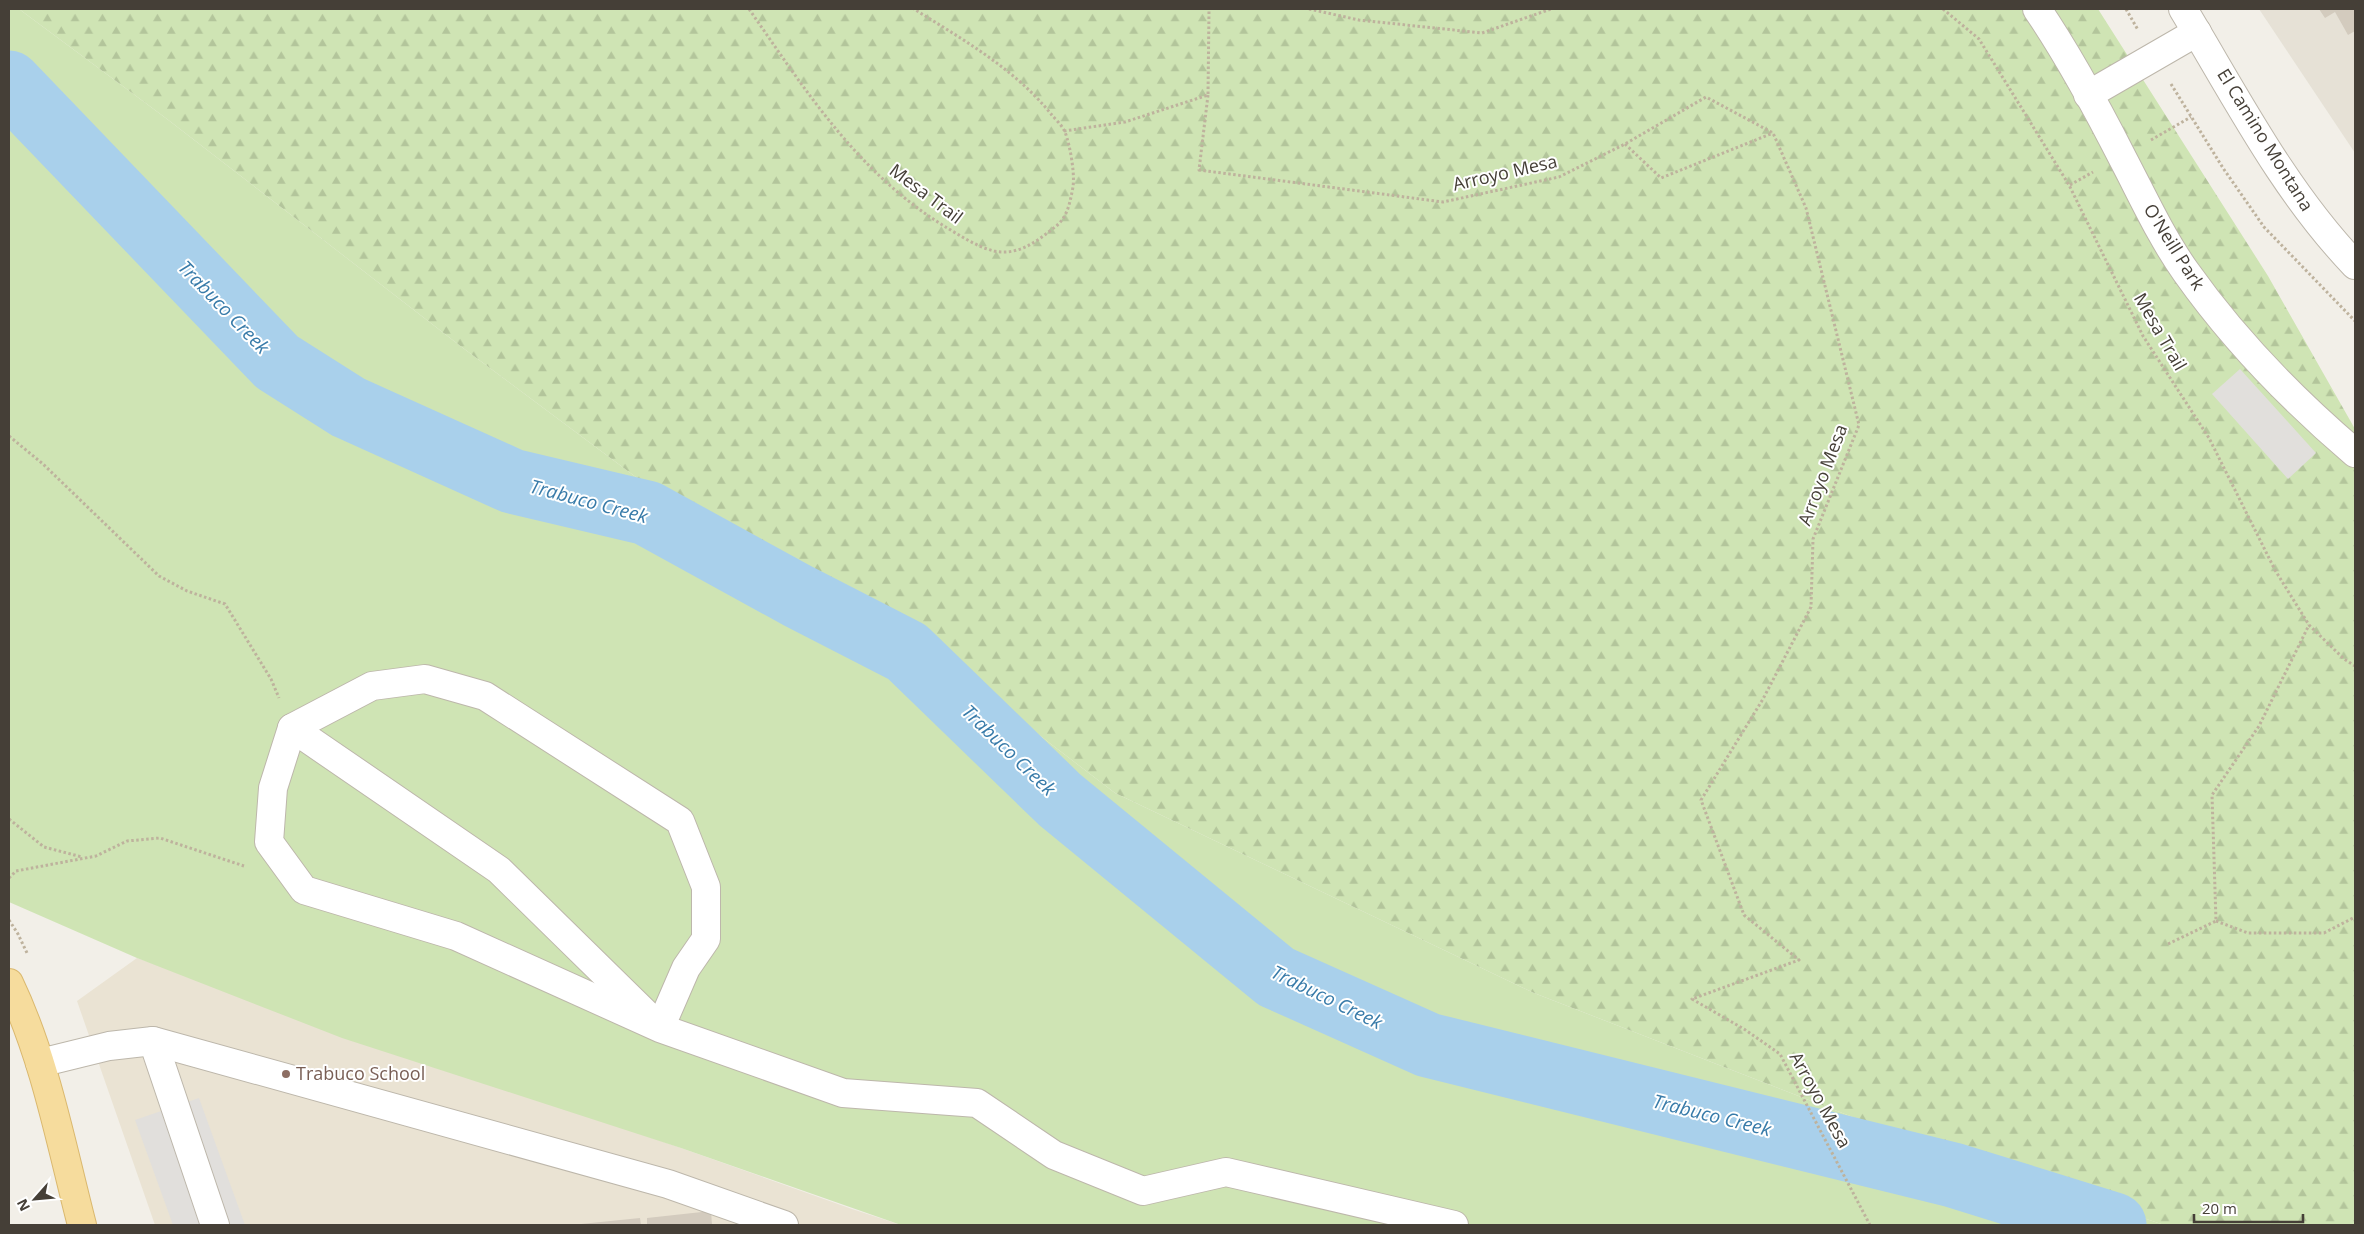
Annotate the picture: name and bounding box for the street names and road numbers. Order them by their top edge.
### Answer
street label: El Camino Montana [2212,64,2319,215]
street label: Arroyo Mesa [1450,148,1559,196]
street label: Mesa Trail [885,158,968,229]
street label: O'Neill Park [2139,199,2211,295]
street label: Mesa Trail [2129,288,2193,375]
street label: Arroyo Mesa [1792,421,1852,529]
street label: Arroyo Mesa [1785,1047,1857,1152]

